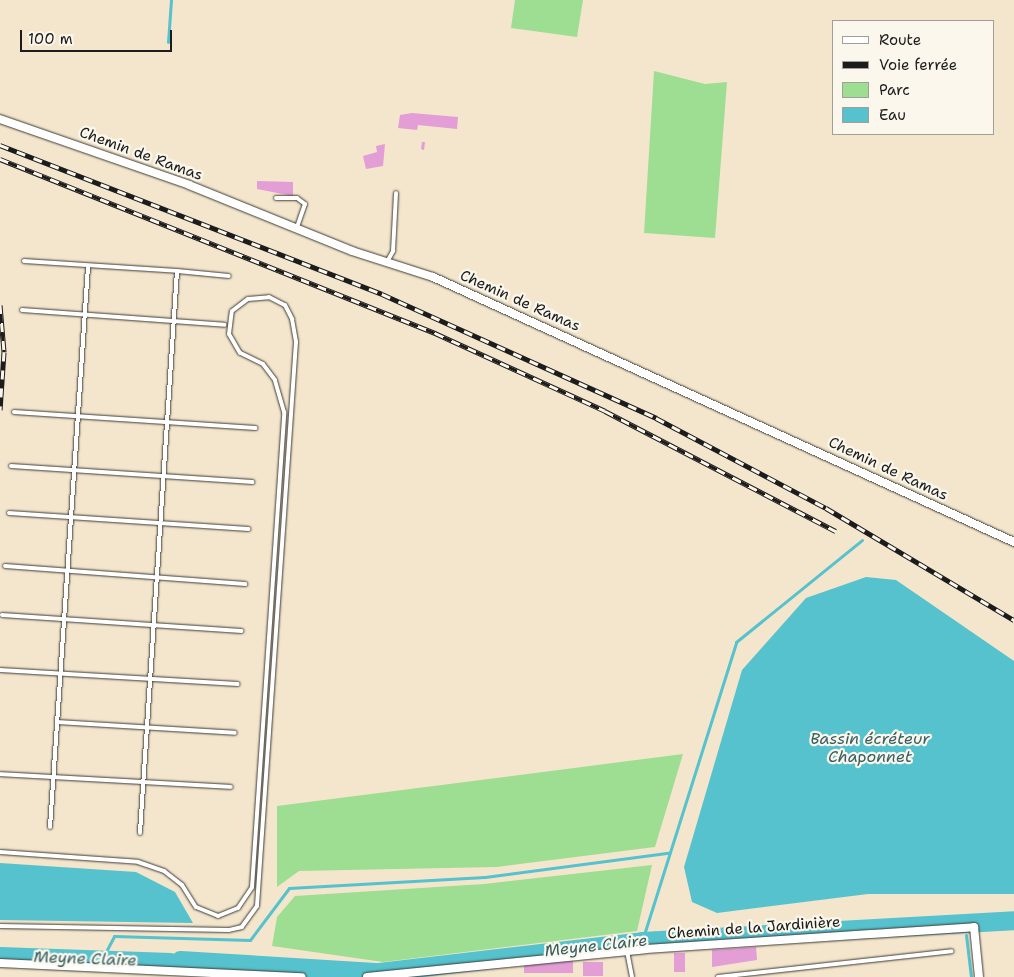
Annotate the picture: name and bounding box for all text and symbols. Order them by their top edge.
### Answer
scale bar [22,20,175,52]
legend [832,20,994,135]
text: 100 m [28,29,73,49]
text: Route [879,30,921,50]
text: Voie ferrée [879,55,957,75]
text: Parc [879,80,910,100]
text: Eau [879,105,906,125]
street label: Chemin de Ramas [77,123,205,185]
street label: Chemin de Ramas [457,266,583,336]
street label: Chemin de Ramas [825,433,951,505]
water label: Bassin écréteur Chaponnet [810,729,930,767]
street label: Chemin de la Jardinière [667,913,841,943]
water label: Meyne Claire [544,931,648,961]
water label: Meyne Claire [33,948,137,970]

